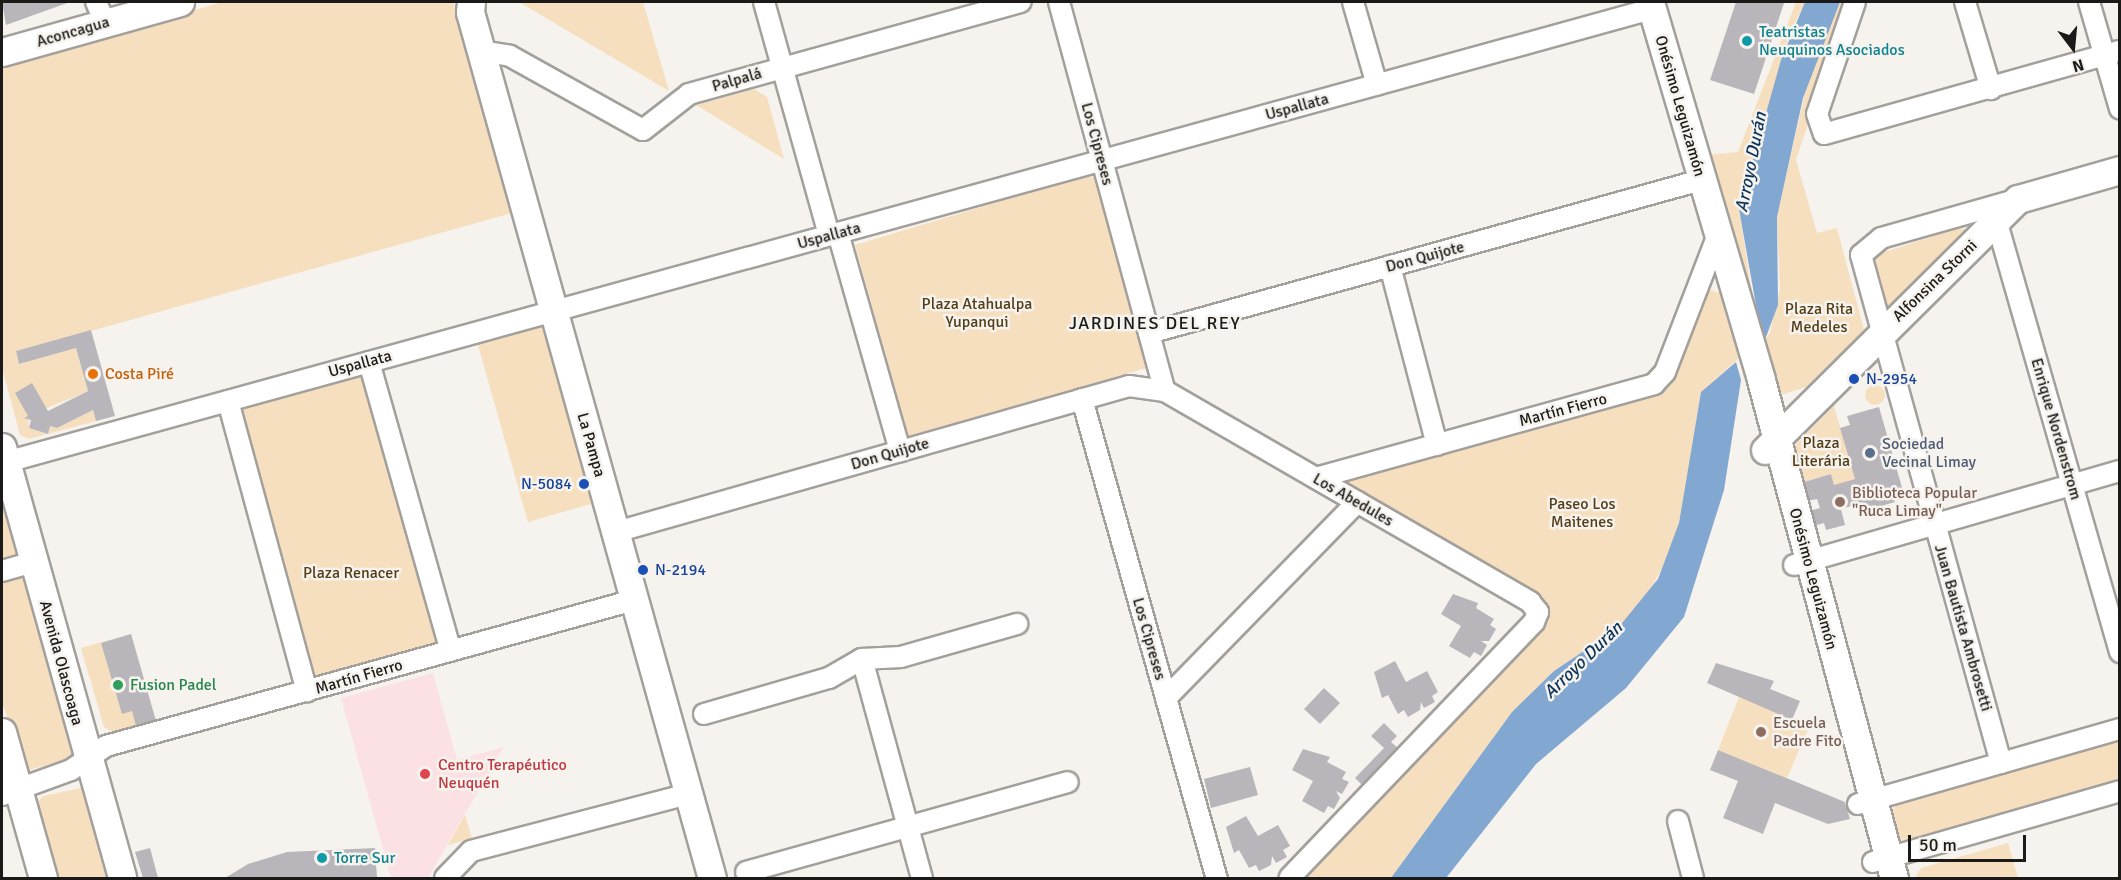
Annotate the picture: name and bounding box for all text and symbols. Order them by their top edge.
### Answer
street label: Aconcagua [34,12,112,52]
north arrow [2043,18,2103,78]
place label: Teatristas Neuquinos Asociados [1759,22,1905,60]
street label: Onésimo Leguizamón [1651,33,1709,179]
marker: Teatristas Neuquinos Asociados [1740,34,1754,48]
text: N [2070,54,2086,76]
street label: Palpalá [710,64,764,96]
street label: Uspallata [1263,89,1331,125]
street label: Los Cipreses [1077,101,1117,187]
water label: Arroyo Durán [1731,110,1771,214]
street label: Uspallata [795,218,863,254]
street label: Alfonsina Storni [1889,236,1981,326]
street label: Don Quijote [1384,237,1466,277]
park label: Plaza Atahualpa Yupanqui [922,294,1032,332]
park label: Plaza Rita Medeles [1785,299,1853,337]
district label: JARDINES DEL REY [1069,312,1241,334]
street label: Uspallata [326,346,394,382]
street label: Enrique Nordenstrom [2027,356,2085,502]
place label: Costa Piré [105,364,174,384]
marker: Costa Piré [86,367,100,381]
place label: N-2954 [1866,369,1917,389]
marker: N-2954 [1847,372,1861,386]
street label: Martín Fierro [1517,389,1609,431]
street label: La Pampa [573,411,609,479]
park label: Plaza Literária [1792,433,1850,471]
street label: Don Quijote [849,434,931,474]
place label: Sociedad Vecinal Limay [1882,434,1976,472]
marker: Sociedad Vecinal Limay [1863,446,1877,460]
street label: Los Abedules [1309,469,1397,531]
place label: N-5084 [521,474,572,494]
marker: N-5084 [577,477,591,491]
place label: Biblioteca Popular "Ruca Limay" [1852,483,1977,521]
park label: Paseo Los Maitenes [1549,494,1615,532]
marker: Biblioteca Popular "Ruca Limay" [1833,495,1847,509]
street label: Onésimo Leguizamón [1785,506,1841,652]
street label: Juan Bautista Ambrosetti [1930,542,1996,714]
place label: N-2194 [655,560,706,580]
park label: Plaza Renacer [303,563,399,583]
marker: N-2194 [636,563,650,577]
street label: Los Cipreses [1128,596,1170,682]
street label: Avenida Olascoaga [35,598,87,728]
water label: Arroyo Durán [1539,617,1627,703]
street label: Martín Fierro [313,655,405,699]
place label: Fusion Padel [130,675,217,695]
marker: Fusion Padel [111,678,125,692]
place label: Escuela Padre Fito [1773,713,1842,751]
marker: Escuela Padre Fito [1754,725,1768,739]
place label: Centro Terapéutico Neuquén [438,755,567,793]
marker: Centro Terapéutico Neuquén [416,765,434,783]
scale bar [1911,823,2030,861]
text: 50 m [1919,834,1957,856]
place label: Torre Sur [334,848,395,868]
marker: Torre Sur [315,851,329,865]

